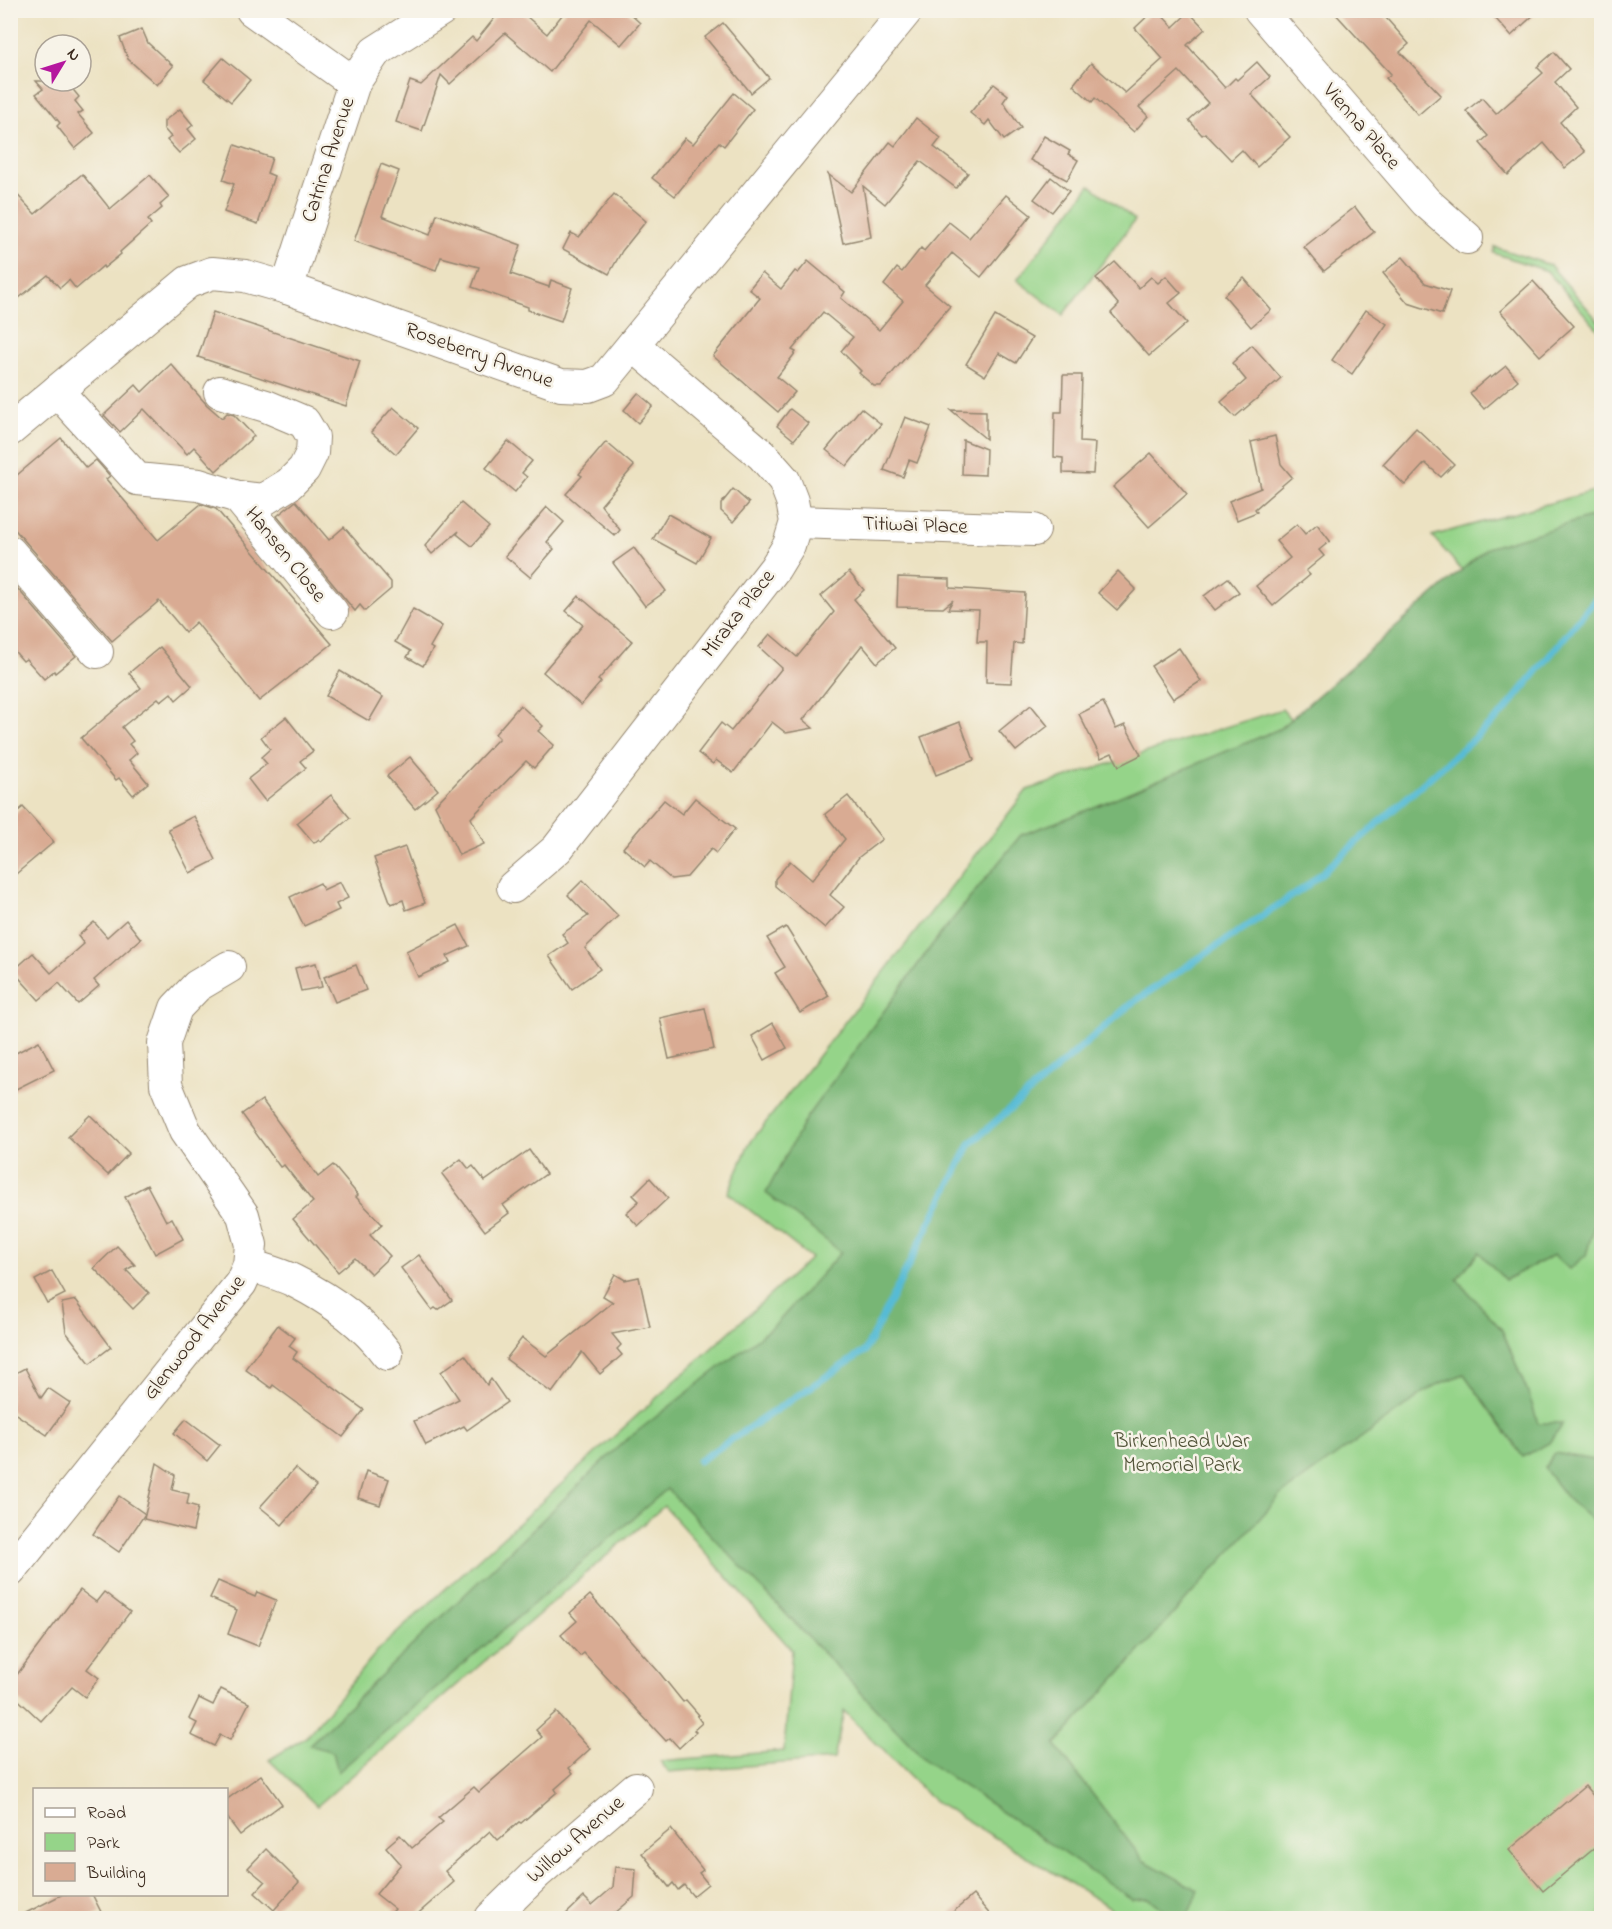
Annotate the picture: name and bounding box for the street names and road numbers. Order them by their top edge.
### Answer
street label: Vienna Place [1314,76,1407,177]
street label: Catrina Avenue [295,93,364,226]
street label: Roseberry Avenue [400,315,558,399]
street label: Hansen Close [237,501,333,610]
street label: Titiwai Place [862,509,969,543]
street label: Miraka Place [695,563,783,664]
street label: Glenwood Avenue [136,1269,254,1407]
street label: Willow Avenue [521,1789,632,1891]

